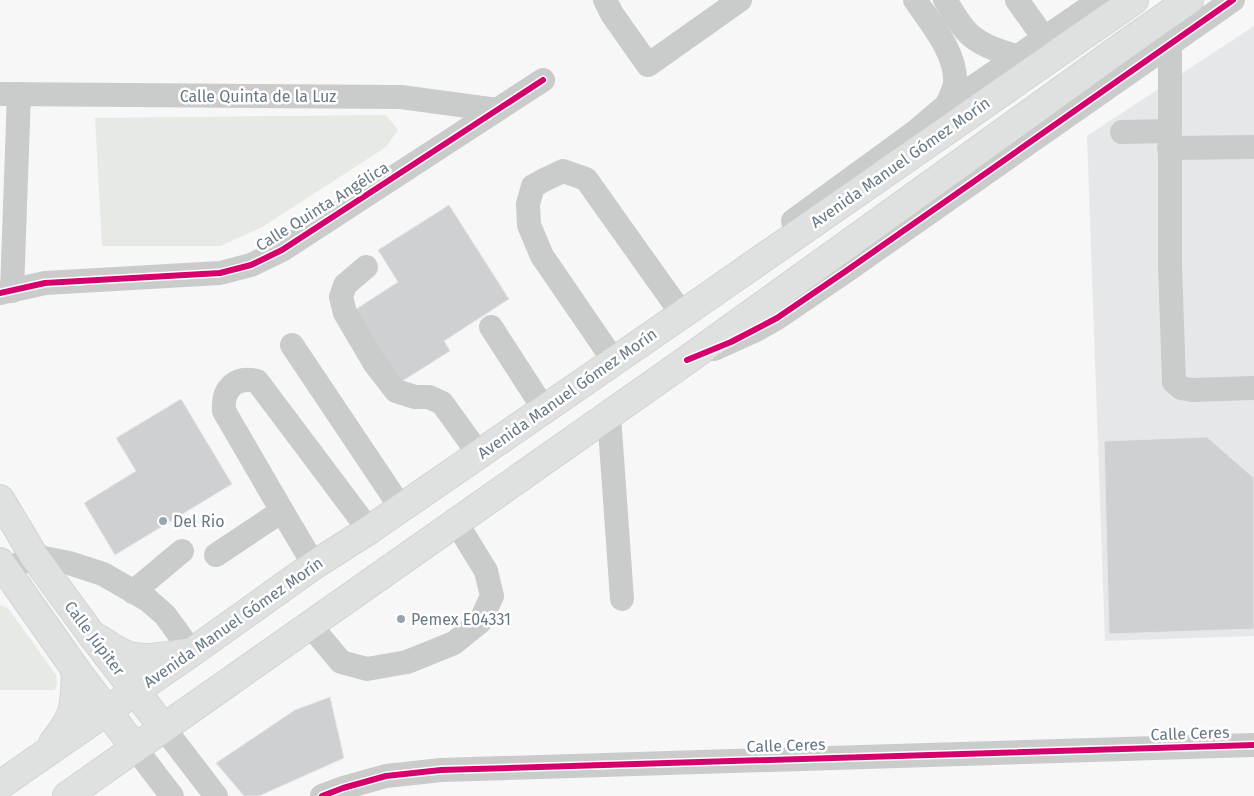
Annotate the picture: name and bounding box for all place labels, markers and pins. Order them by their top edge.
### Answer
place label: Del Rio [173,512,225,531]
marker: Del Rio [157,515,169,527]
place label: Pemex E04331 [411,610,511,629]
marker: Pemex E04331 [395,613,407,625]

